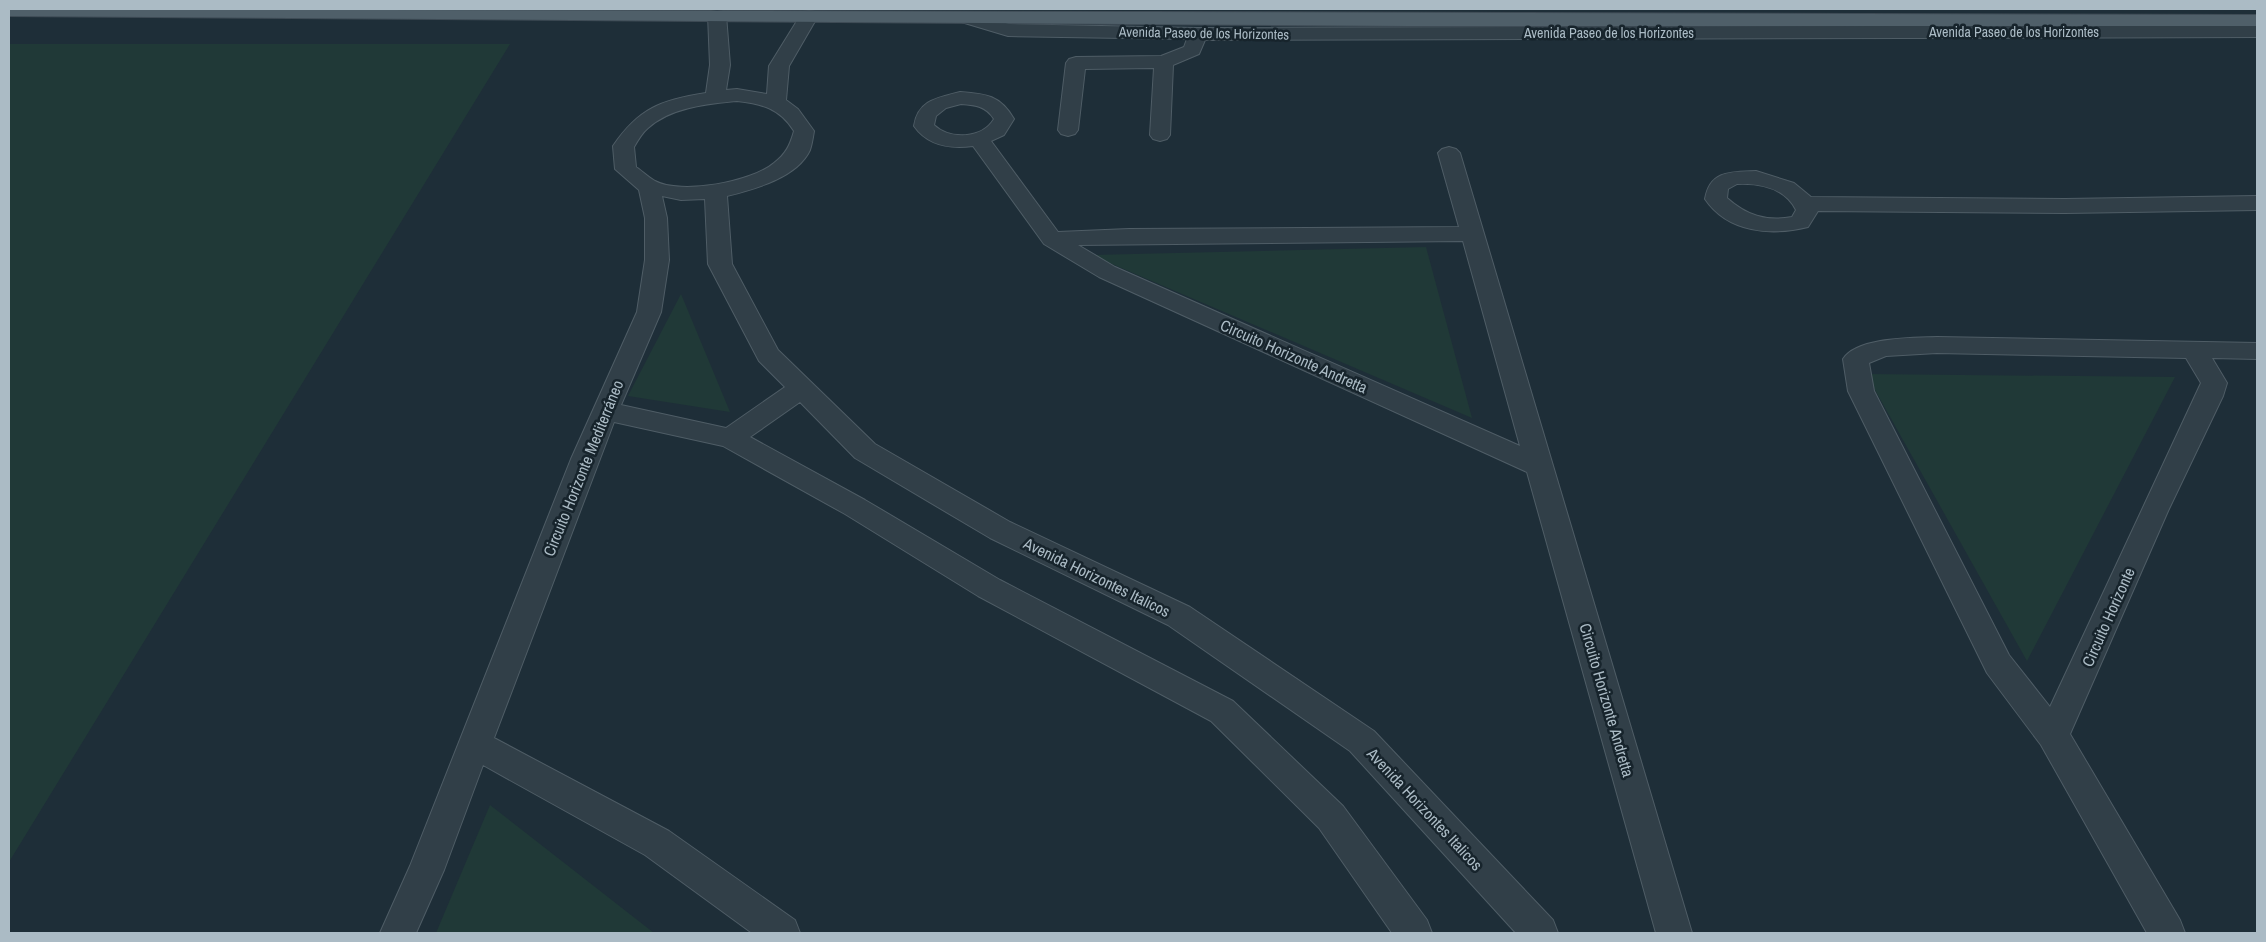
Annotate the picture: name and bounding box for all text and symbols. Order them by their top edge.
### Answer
street label: Avenida Paseo de los Horizontes [1118,22,1289,43]
street label: Avenida Paseo de los Horizontes [1928,23,2099,41]
street label: Avenida Paseo de los Horizontes [1523,24,1694,42]
street label: Circuito Horizonte Andretta [1217,314,1372,399]
street label: Circuito Horizonte Mediterráneo [538,377,628,559]
street label: Avenida Horizontes Italicos [1019,532,1174,622]
street label: Circuito Horizonte [2076,564,2140,670]
street label: Circuito Horizonte Andretta [1575,621,1640,780]
street label: Avenida Horizontes Italicos [1362,742,1488,875]

